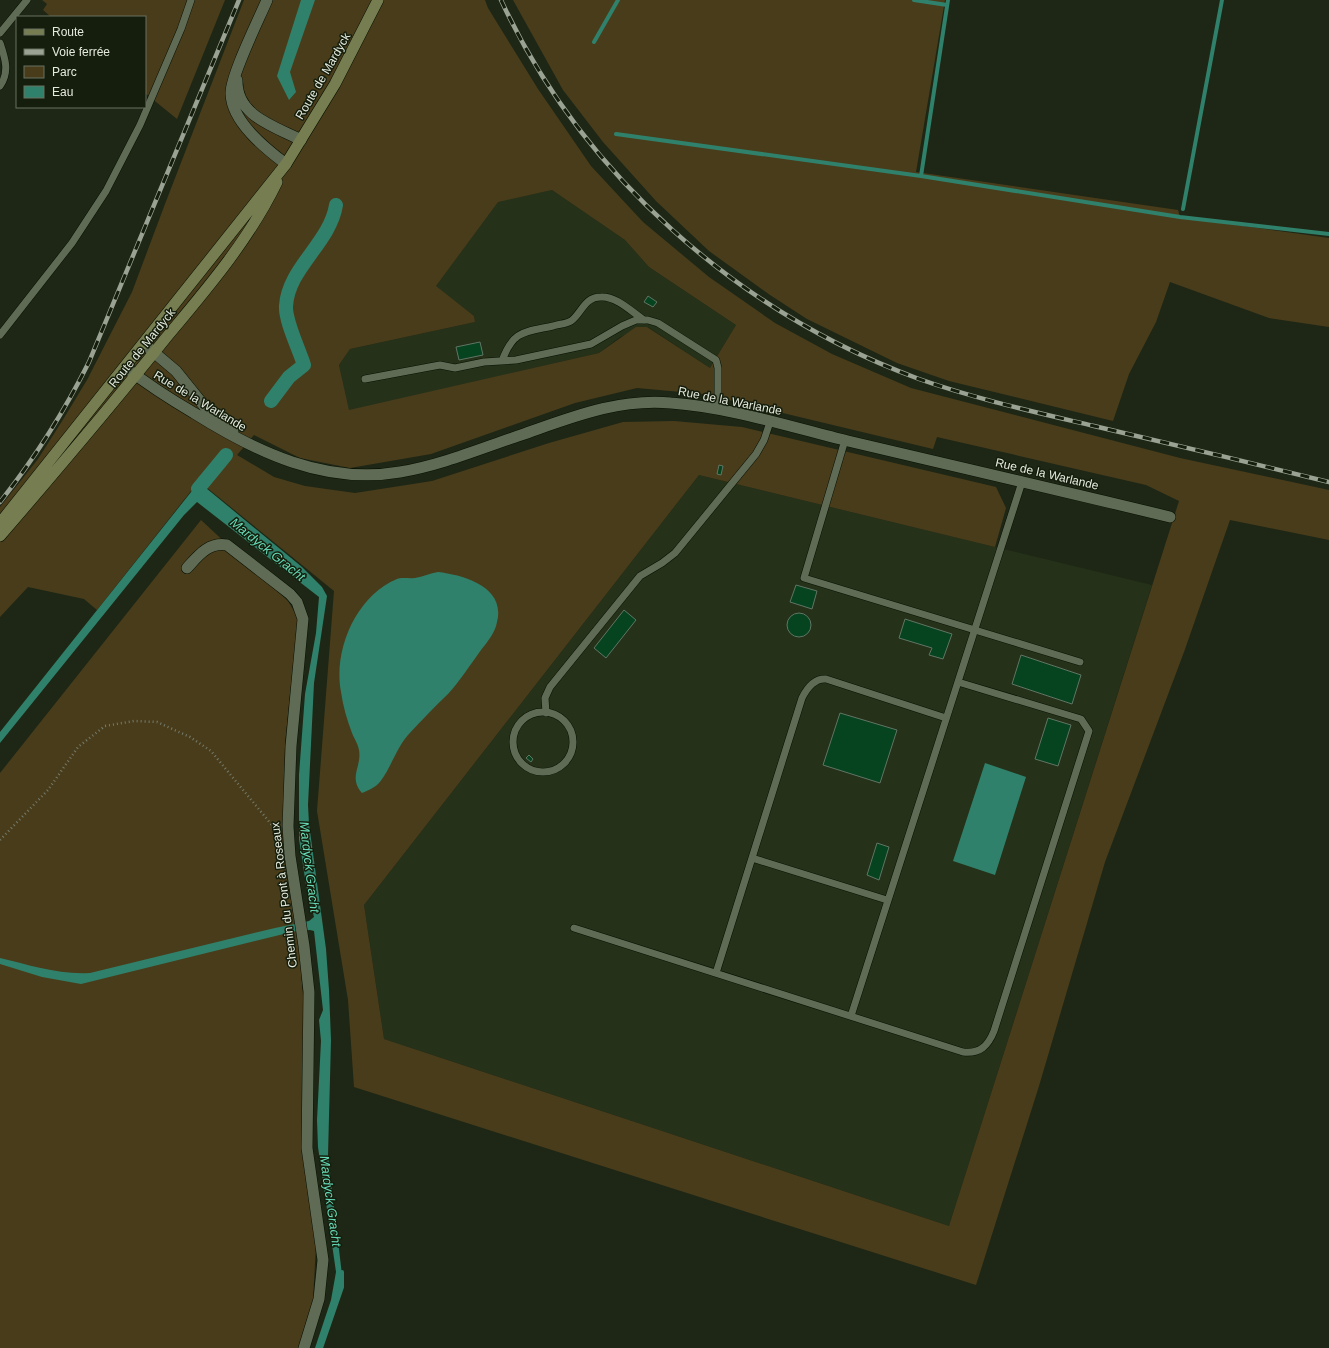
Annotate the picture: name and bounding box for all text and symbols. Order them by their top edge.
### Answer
legend [16,16,146,108]
text: Route [52,25,84,39]
street label: Route de Mardyck [293,29,354,122]
text: Voie ferrée [52,45,110,59]
text: Parc [52,65,77,79]
text: Eau [52,85,73,99]
street label: Route de Mardyck [106,305,179,390]
street label: Rue de la Warlande [151,368,249,434]
street label: Rue de la Warlande [677,384,783,418]
street label: Rue de la Warlande [994,455,1100,493]
water label: Mardyck Gracht [227,515,309,585]
street label: Chemin du Pont à Roseaux [268,821,300,969]
water label: Mardyck Gracht [296,821,323,915]
water label: Mardyck Gracht [317,1155,345,1249]

